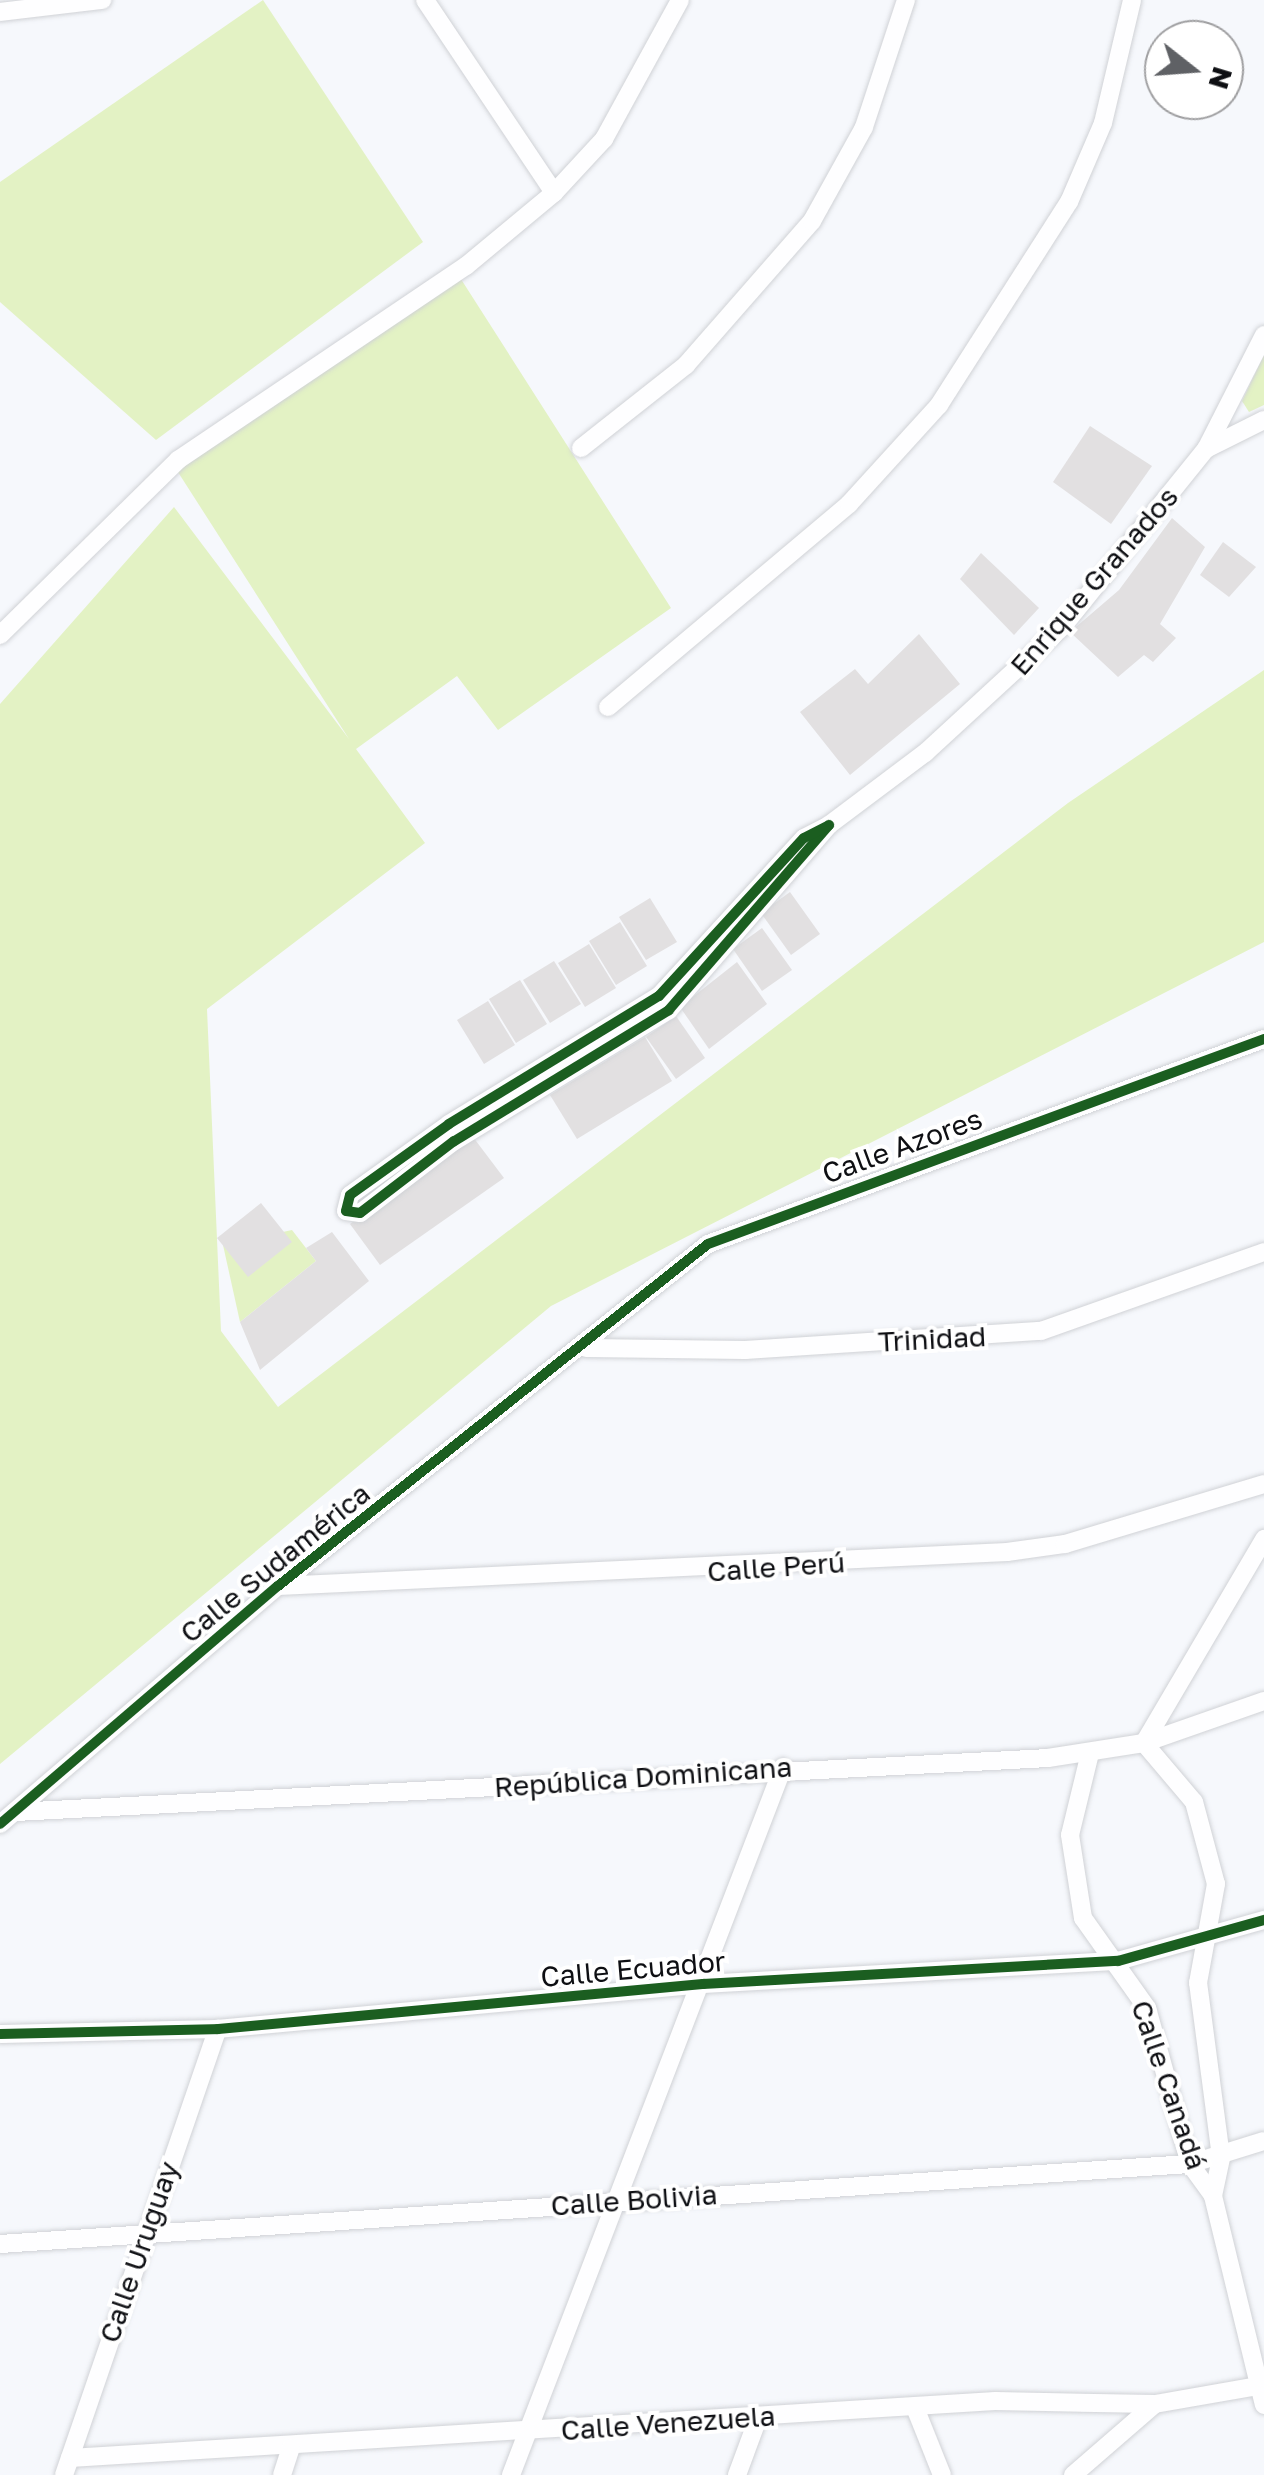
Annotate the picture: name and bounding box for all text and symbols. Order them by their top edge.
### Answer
north arrow [1144,20,1244,120]
text: N [1202,63,1240,93]
street label: Enrique Granados [1003,480,1185,682]
street label: Calle Azores [818,1102,986,1190]
street label: Trinidad [877,1319,987,1359]
street label: Calle Sudamérica [173,1476,377,1650]
street label: Calle Perú [706,1545,846,1589]
street label: República Dominicana [493,1750,793,1804]
street label: Calle Ecuador [539,1944,727,1994]
street label: Calle Canadá [1124,1996,1214,2174]
street label: Calle Uruguay [92,2157,186,2347]
street label: Calle Bolivia [550,2177,718,2223]
street label: Calle Venezuela [560,2399,776,2447]

